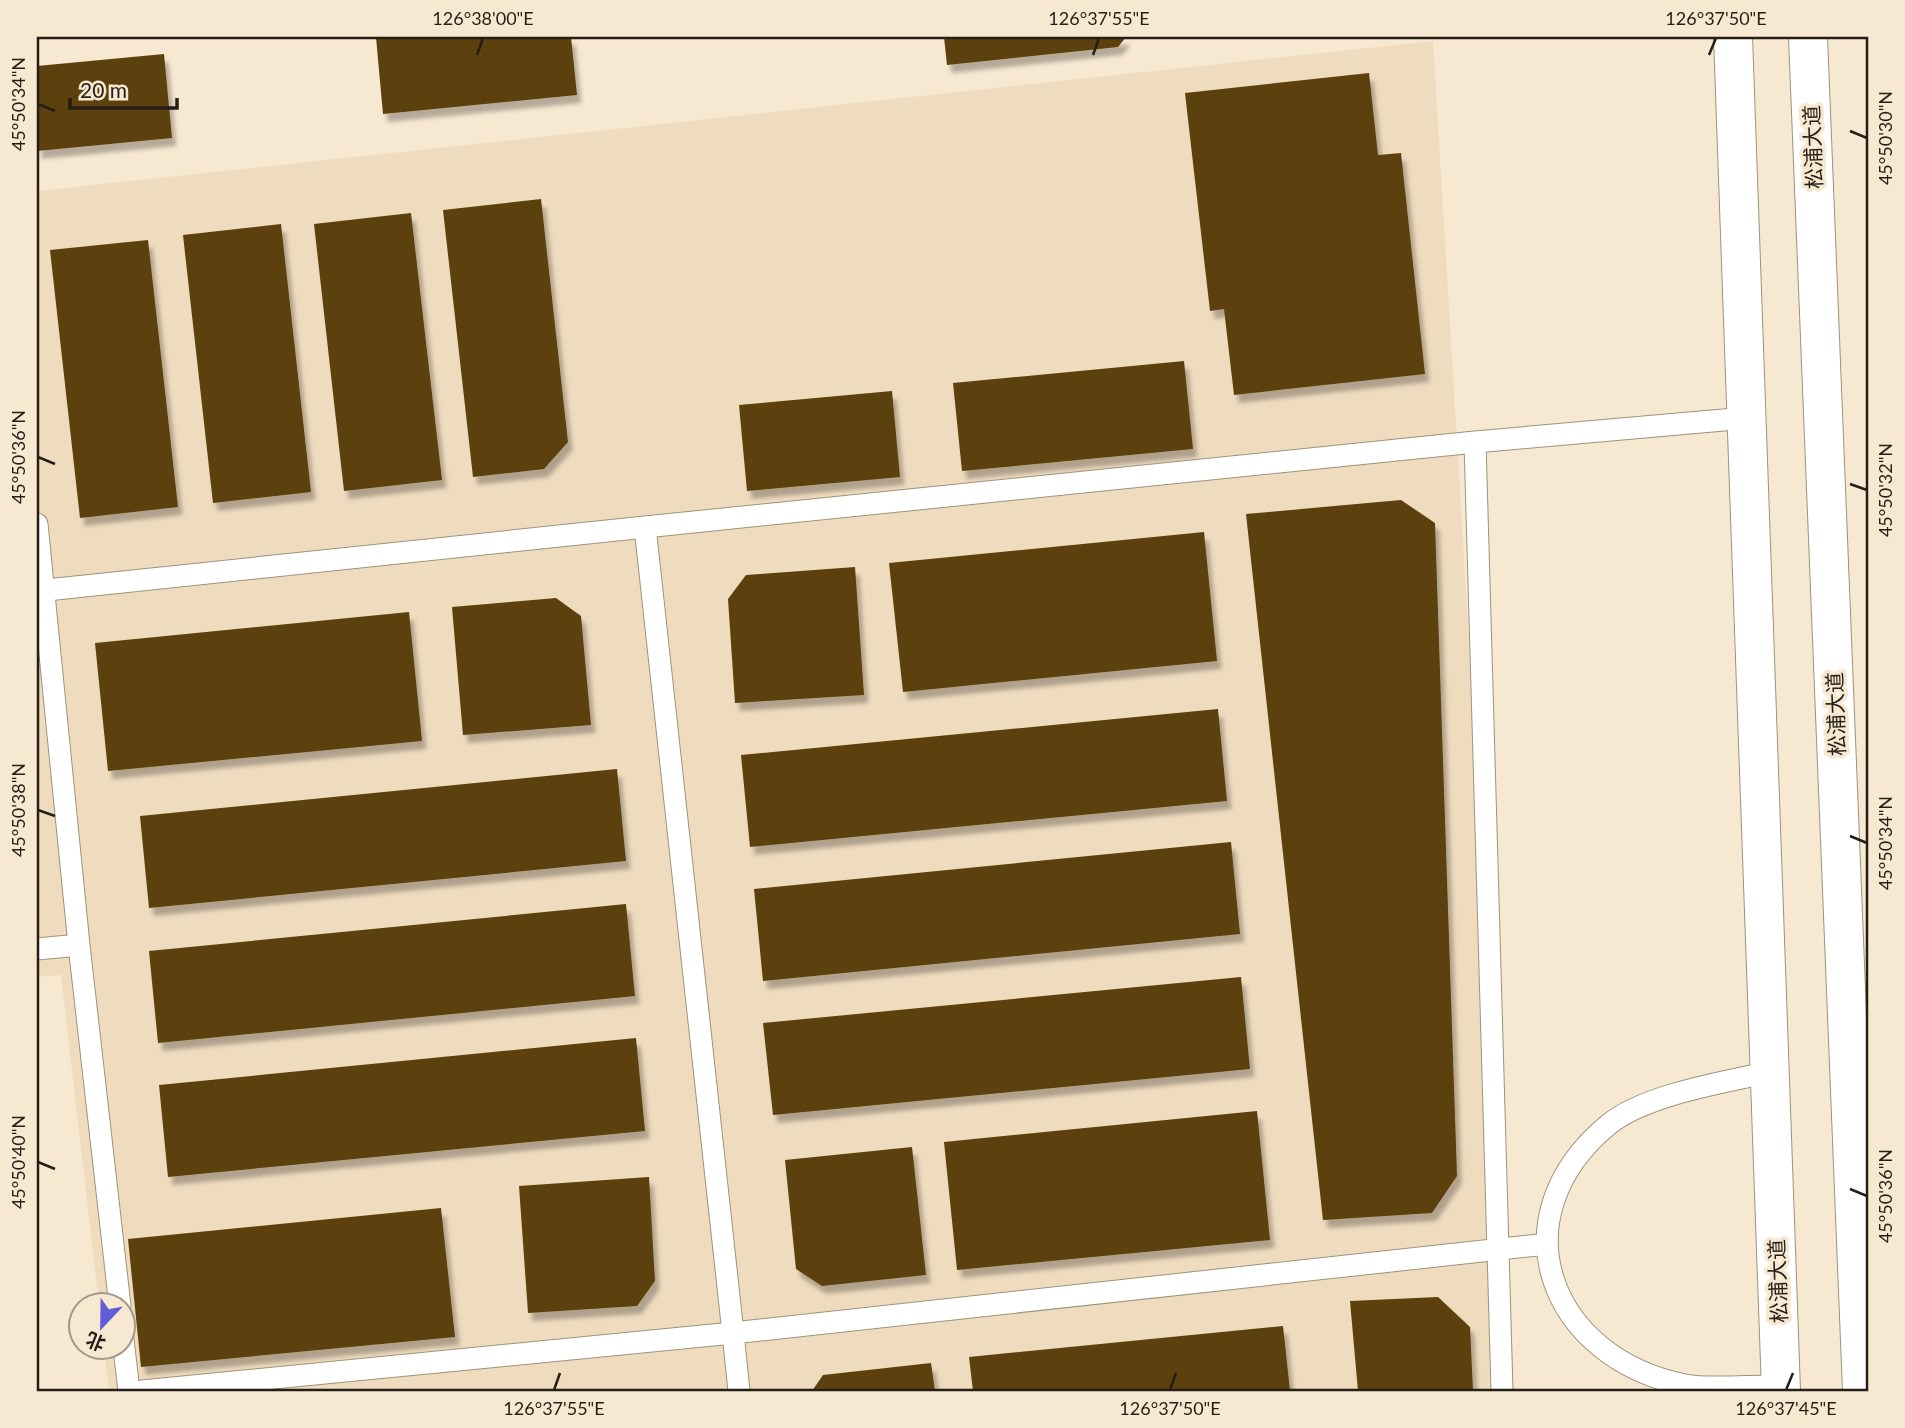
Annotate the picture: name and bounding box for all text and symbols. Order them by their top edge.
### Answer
text: 126°38'00"E [432,7,534,29]
text: 126°37'55"E [1048,7,1150,29]
text: 126°37'50"E [1665,7,1767,29]
text: 45°50'34"N [7,57,29,151]
scale bar [70,66,177,110]
text: 20 m [80,77,127,102]
text: 45°50'30"N [1874,91,1896,185]
street label: 松浦大道 [1798,105,1826,189]
text: 45°50'36"N [7,410,29,504]
text: 45°50'32"N [1874,443,1896,537]
street label: 松浦大道 [1821,672,1849,756]
text: 45°50'38"N [7,763,29,857]
text: 45°50'34"N [1874,796,1896,890]
text: 45°50'40"N [7,1115,29,1209]
text: 45°50'36"N [1874,1149,1896,1243]
street label: 松浦大道 [1763,1239,1791,1323]
north arrow [66,1292,136,1362]
text: 北 [82,1328,109,1356]
text: 126°37'55"E [503,1397,605,1419]
text: 126°37'50"E [1119,1397,1221,1419]
text: 126°37'45"E [1735,1397,1837,1419]

